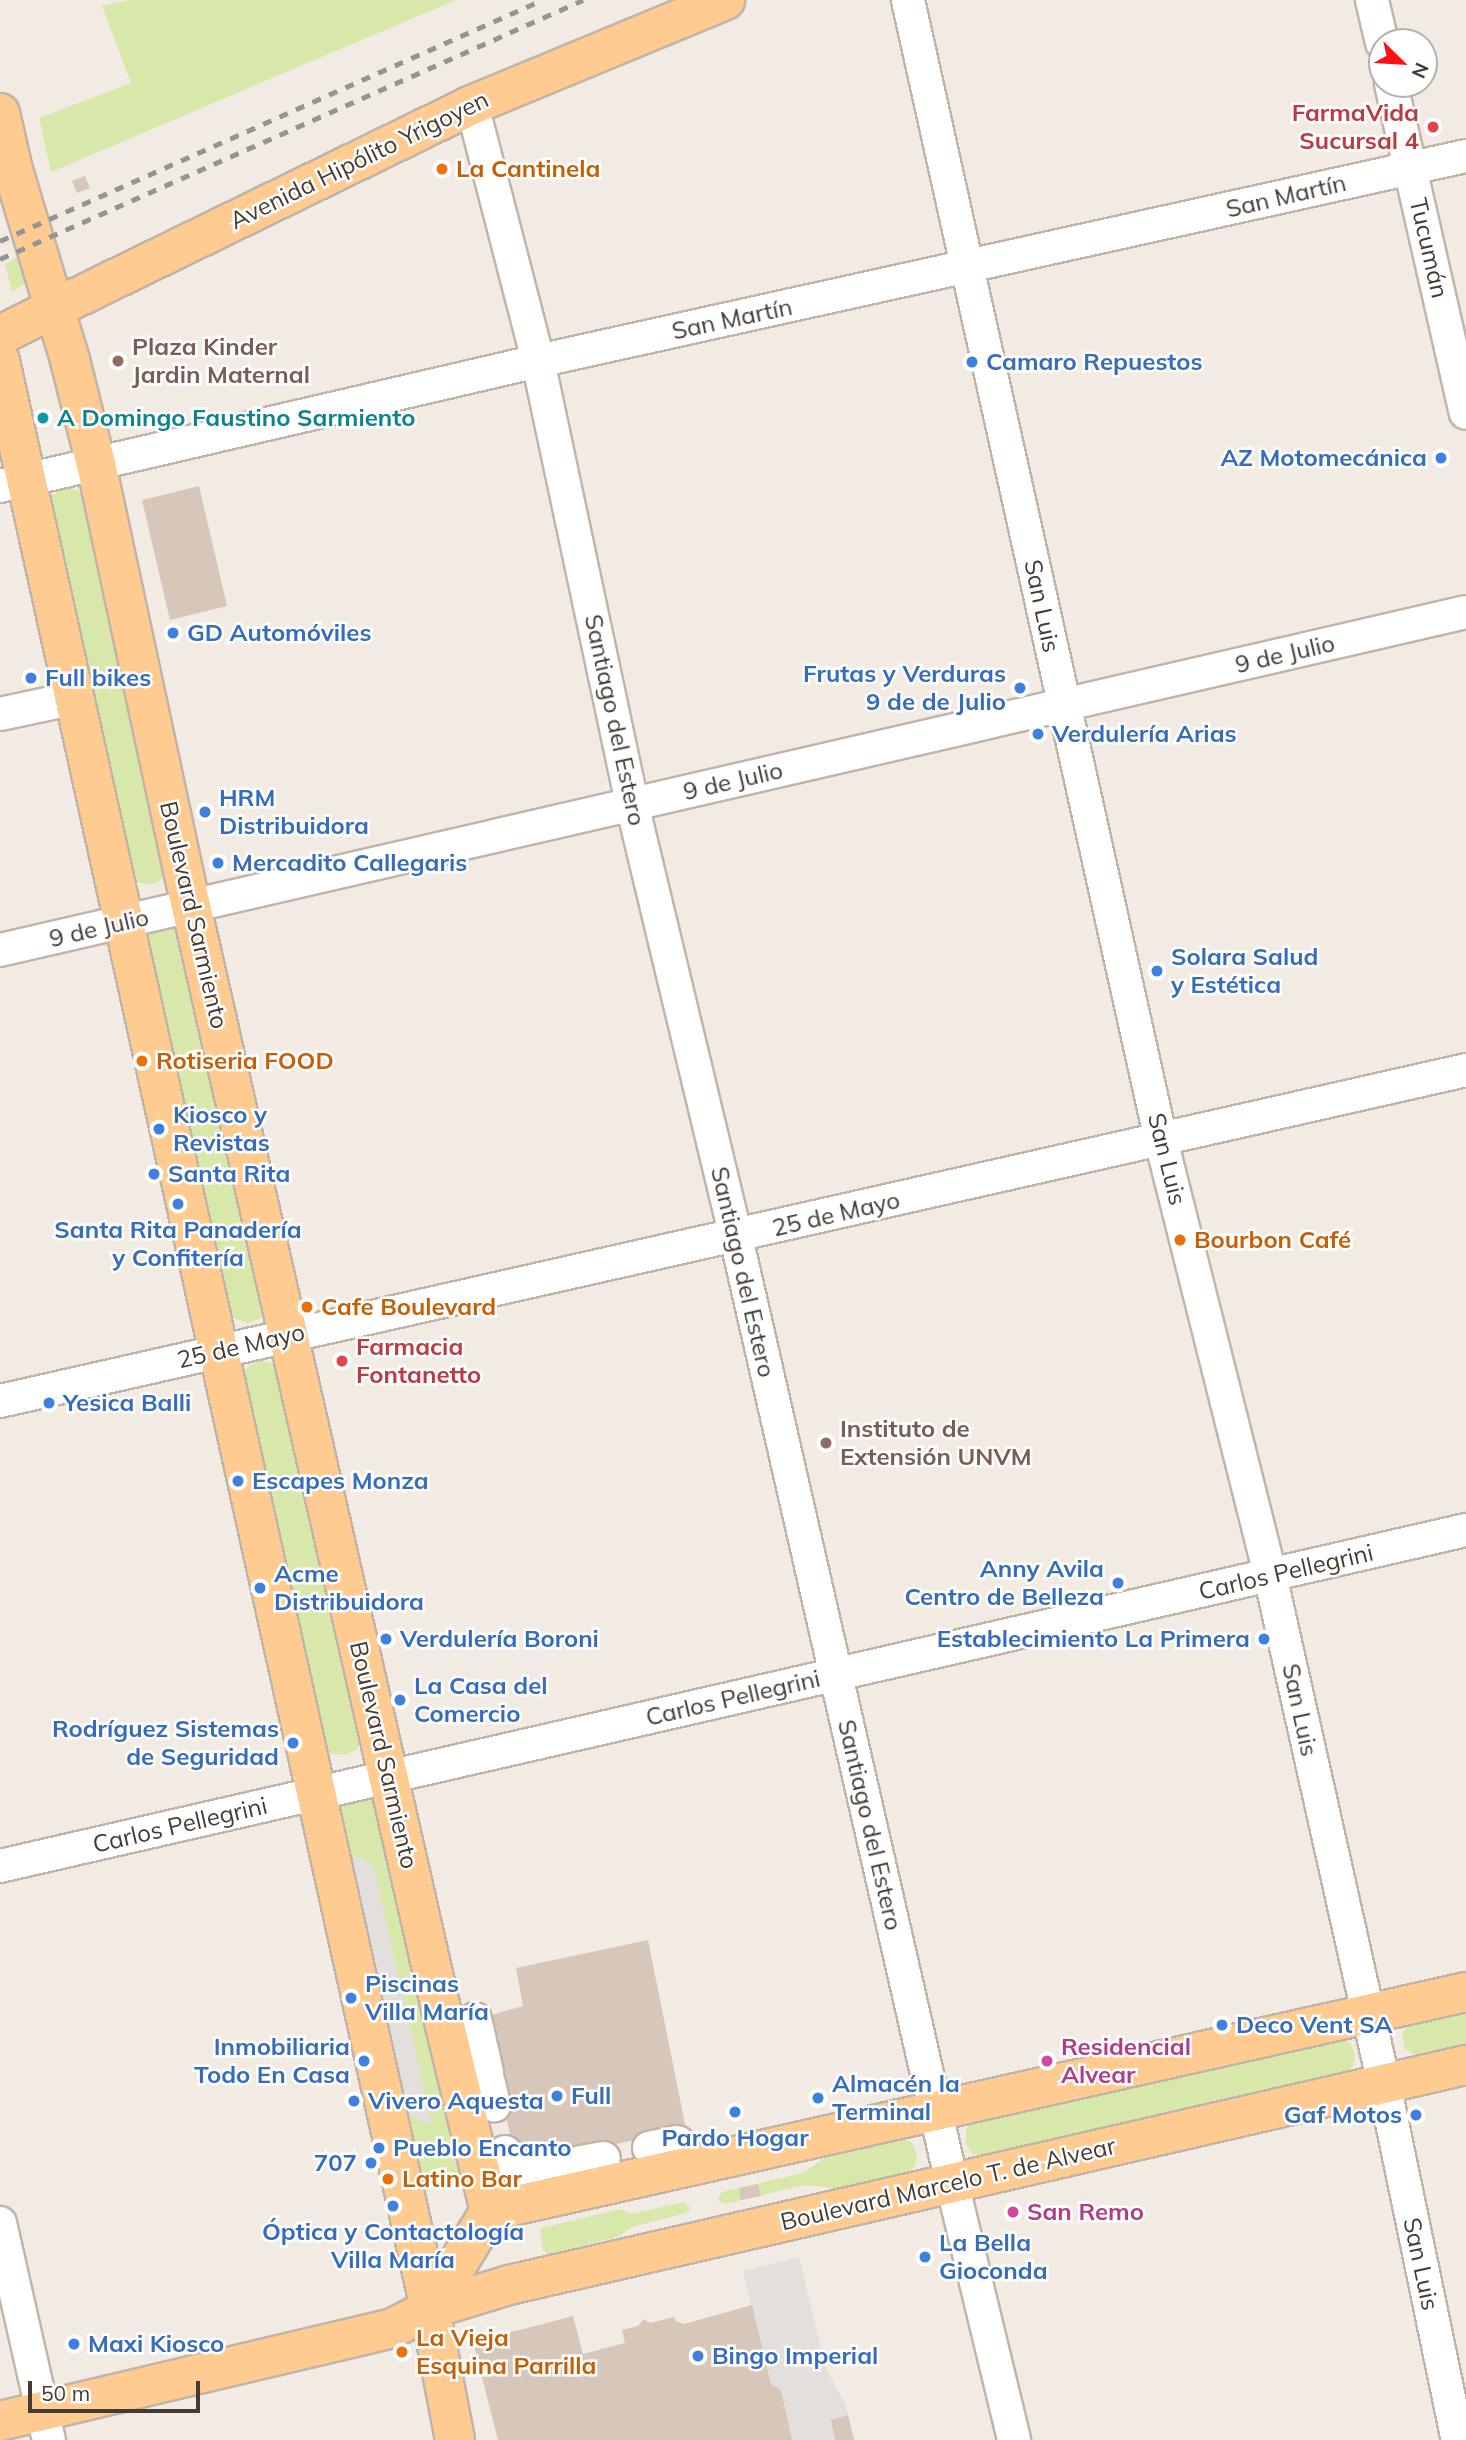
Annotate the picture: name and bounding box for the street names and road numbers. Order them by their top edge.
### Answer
street label: Avenida Hipólito Yrigoyen [225,85,493,235]
street label: San Martín [1223,168,1349,224]
street label: Tucumán [1404,195,1454,301]
street label: San Martín [669,292,795,346]
street label: San Luis [1018,557,1066,655]
street label: Santiago del Estero [579,612,651,828]
street label: 9 de Julio [1232,629,1338,679]
street label: 9 de Julio [680,756,786,806]
street label: Boulevard Sarmiento [154,798,234,1032]
street label: 9 de Julio [46,903,152,953]
street label: San Luis [1142,1110,1192,1208]
street label: Santiago del Estero [705,1164,781,1380]
street label: 25 de Mayo [769,1185,903,1243]
street label: 25 de Mayo [174,1317,308,1375]
street label: Carlos Pellegrini [1196,1538,1376,1606]
street label: Boulevard Sarmiento [344,1638,424,1872]
street label: San Luis [1276,1661,1324,1759]
street label: Carlos Pellegrini [643,1664,823,1732]
street label: Santiago del Estero [832,1717,908,1933]
street label: Carlos Pellegrini [90,1791,270,1859]
street label: Boulevard Marcelo T. de Alvear [778,2131,1118,2237]
street label: San Luis [1397,2215,1445,2313]

